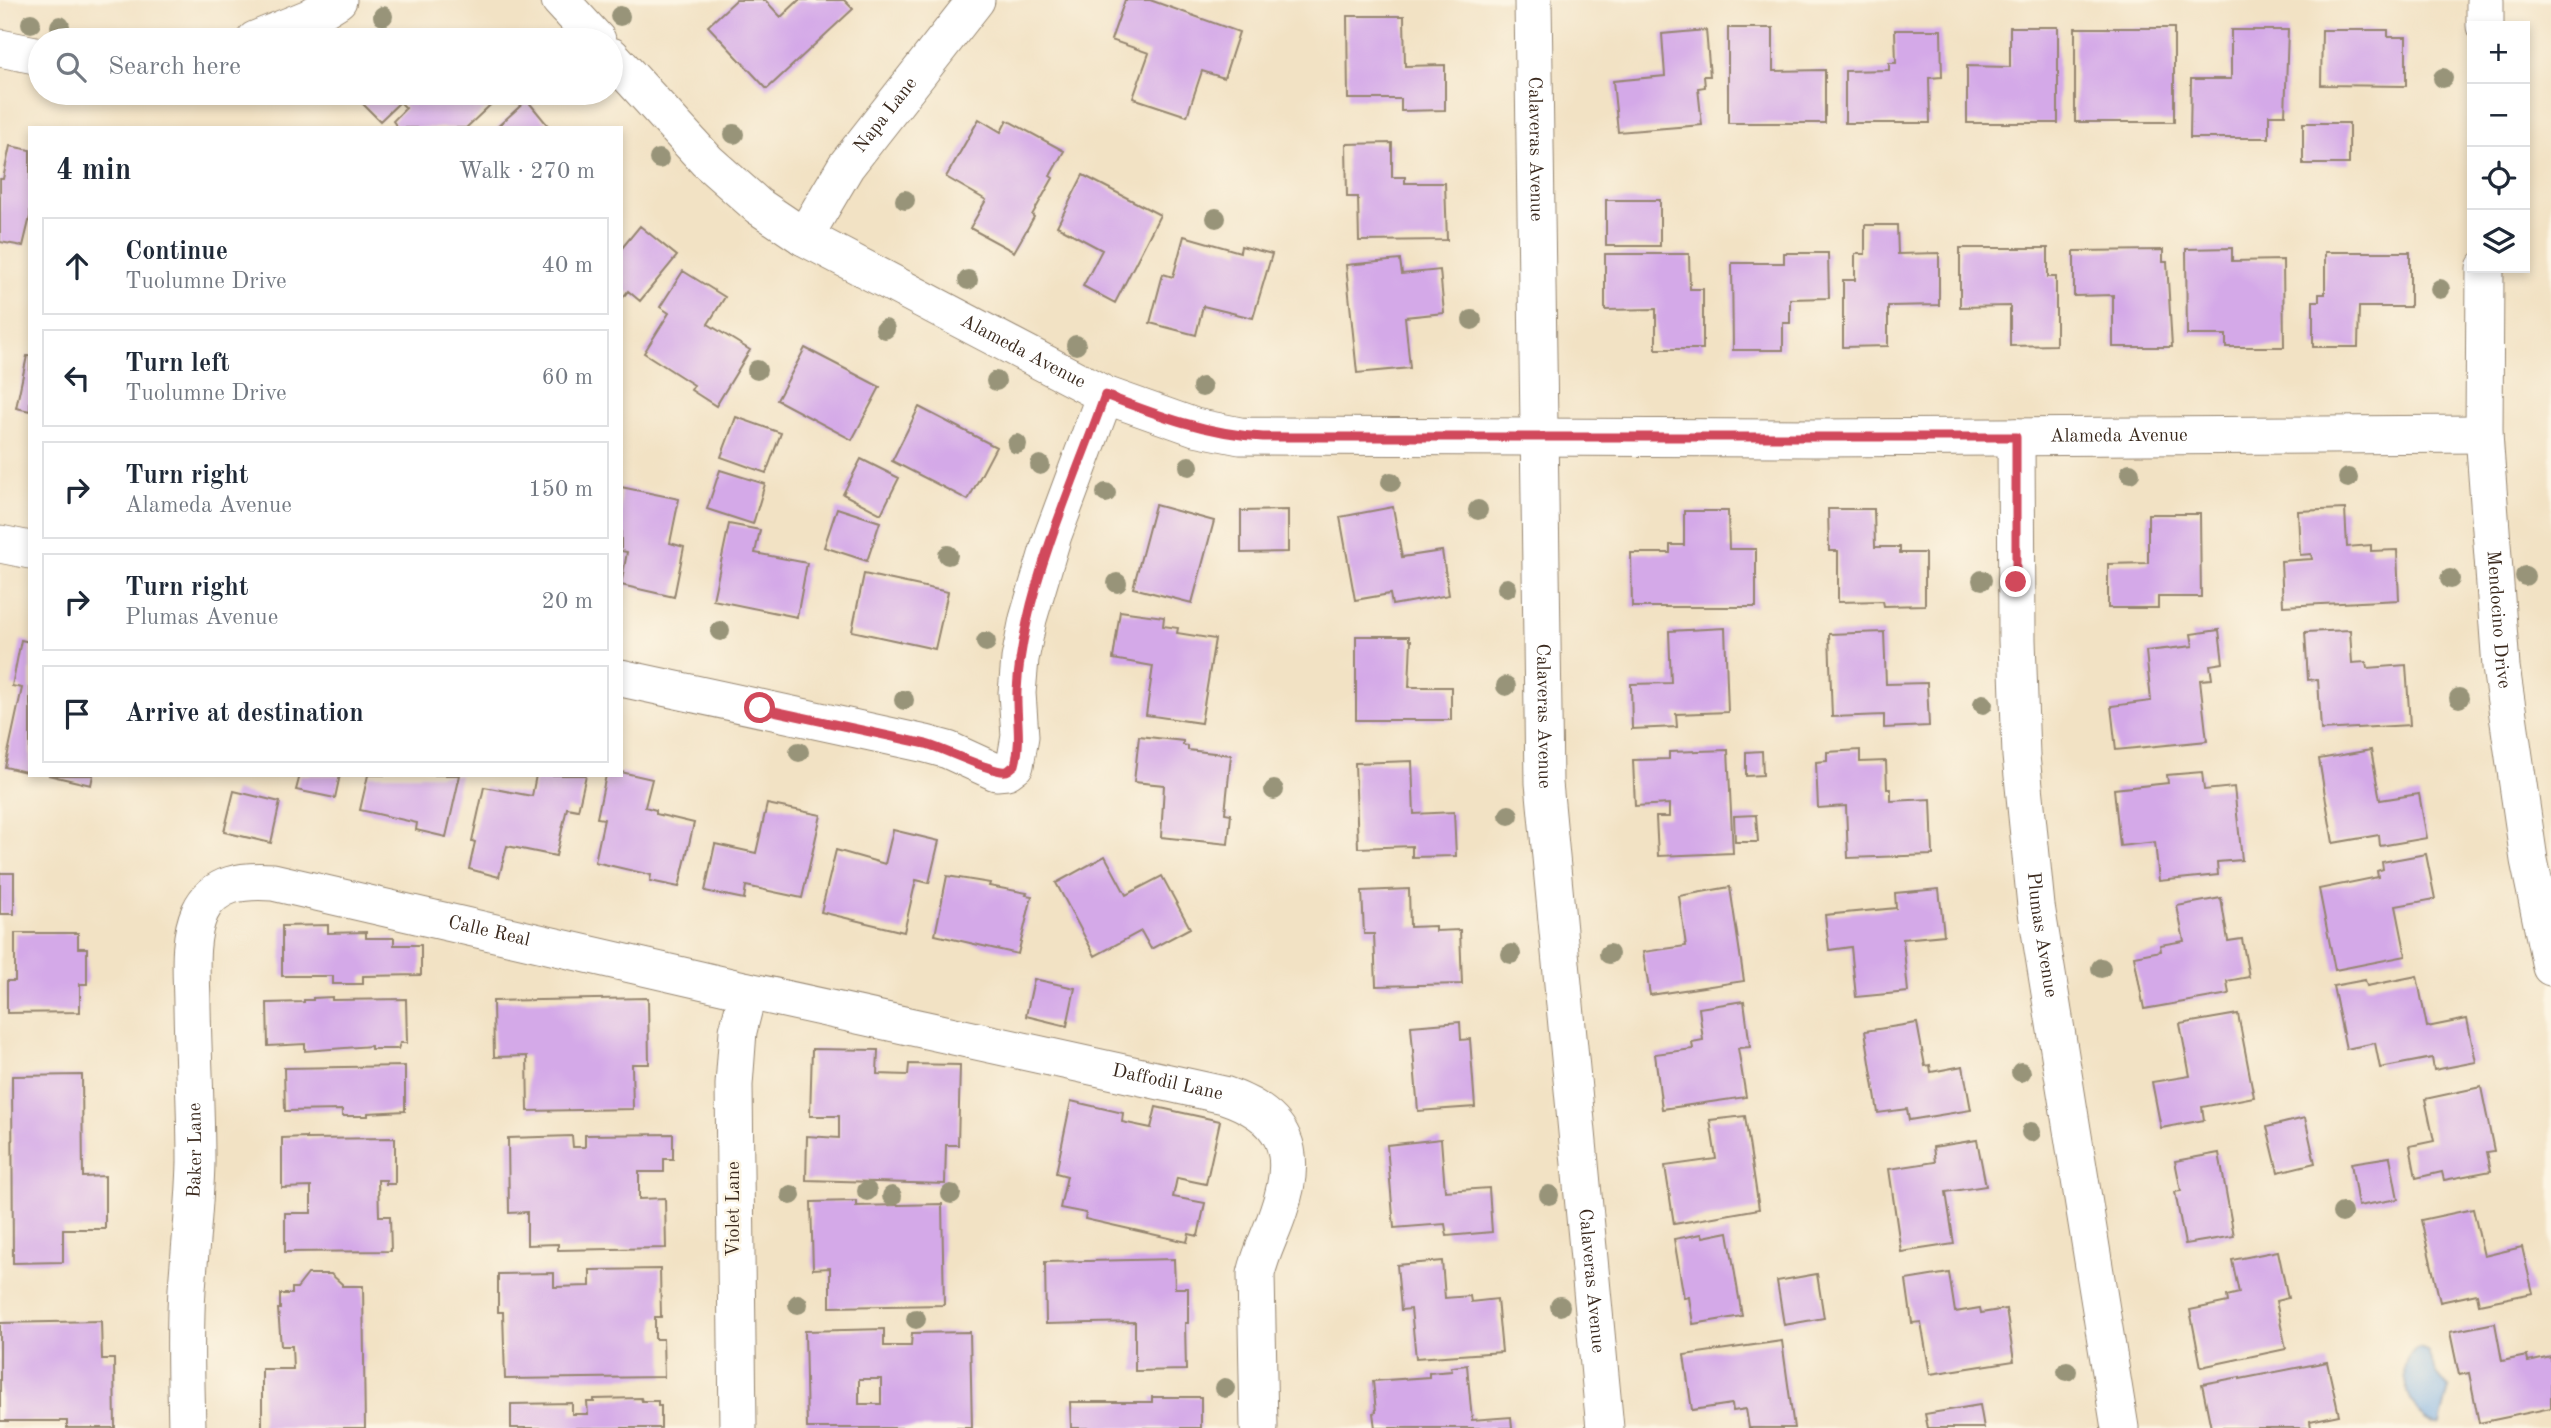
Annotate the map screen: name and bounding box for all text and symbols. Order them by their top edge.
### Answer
map controls [2467,21,2530,273]
button: + [2467,21,2530,84]
search box [28,28,623,105]
icon: search [52,48,90,86]
text: Search here [108,54,241,80]
street label: Napa Lane [851,74,921,156]
street label: Calaveras Avenue [1525,76,1546,222]
button: − [2467,84,2530,147]
button: locate [2467,147,2530,210]
text: 4 min [56,156,131,186]
text: Walk · 270 m [459,160,595,183]
button: layers [2467,210,2530,273]
text: Continue [125,239,228,265]
icon: ahead [58,247,96,285]
text: 40 m [542,254,593,277]
text: Tuolumne Drive [125,270,287,293]
street label: Alameda Avenue [957,311,1088,392]
text: Turn left [125,351,230,377]
icon: left [58,359,96,397]
text: 60 m [542,366,593,389]
text: Tuolumne Drive [125,382,287,405]
street label: Alameda Avenue [2050,426,2188,446]
text: Turn right [125,463,248,489]
icon: right [58,471,96,509]
text: 150 m [528,478,593,501]
text: Alameda Avenue [125,494,292,517]
street label: Mendocino Drive [2483,550,2514,690]
route end [2000,566,2031,597]
text: Turn right [125,575,248,601]
icon: right [58,583,96,621]
text: 20 m [542,590,593,613]
text: Plumas Avenue [125,606,278,629]
street label: Calaveras Avenue [1533,643,1554,789]
route start [744,692,775,723]
icon: arrive [58,695,96,733]
text: Arrive at destination [125,701,364,727]
street label: Plumas Avenue [2023,871,2060,999]
street label: Calle Real [446,913,532,950]
street label: Daffodil Lane [1110,1061,1225,1104]
street label: Baker Lane [185,1102,206,1199]
street label: Violet Lane [725,1161,744,1257]
street label: Calaveras Avenue [1575,1208,1607,1354]

